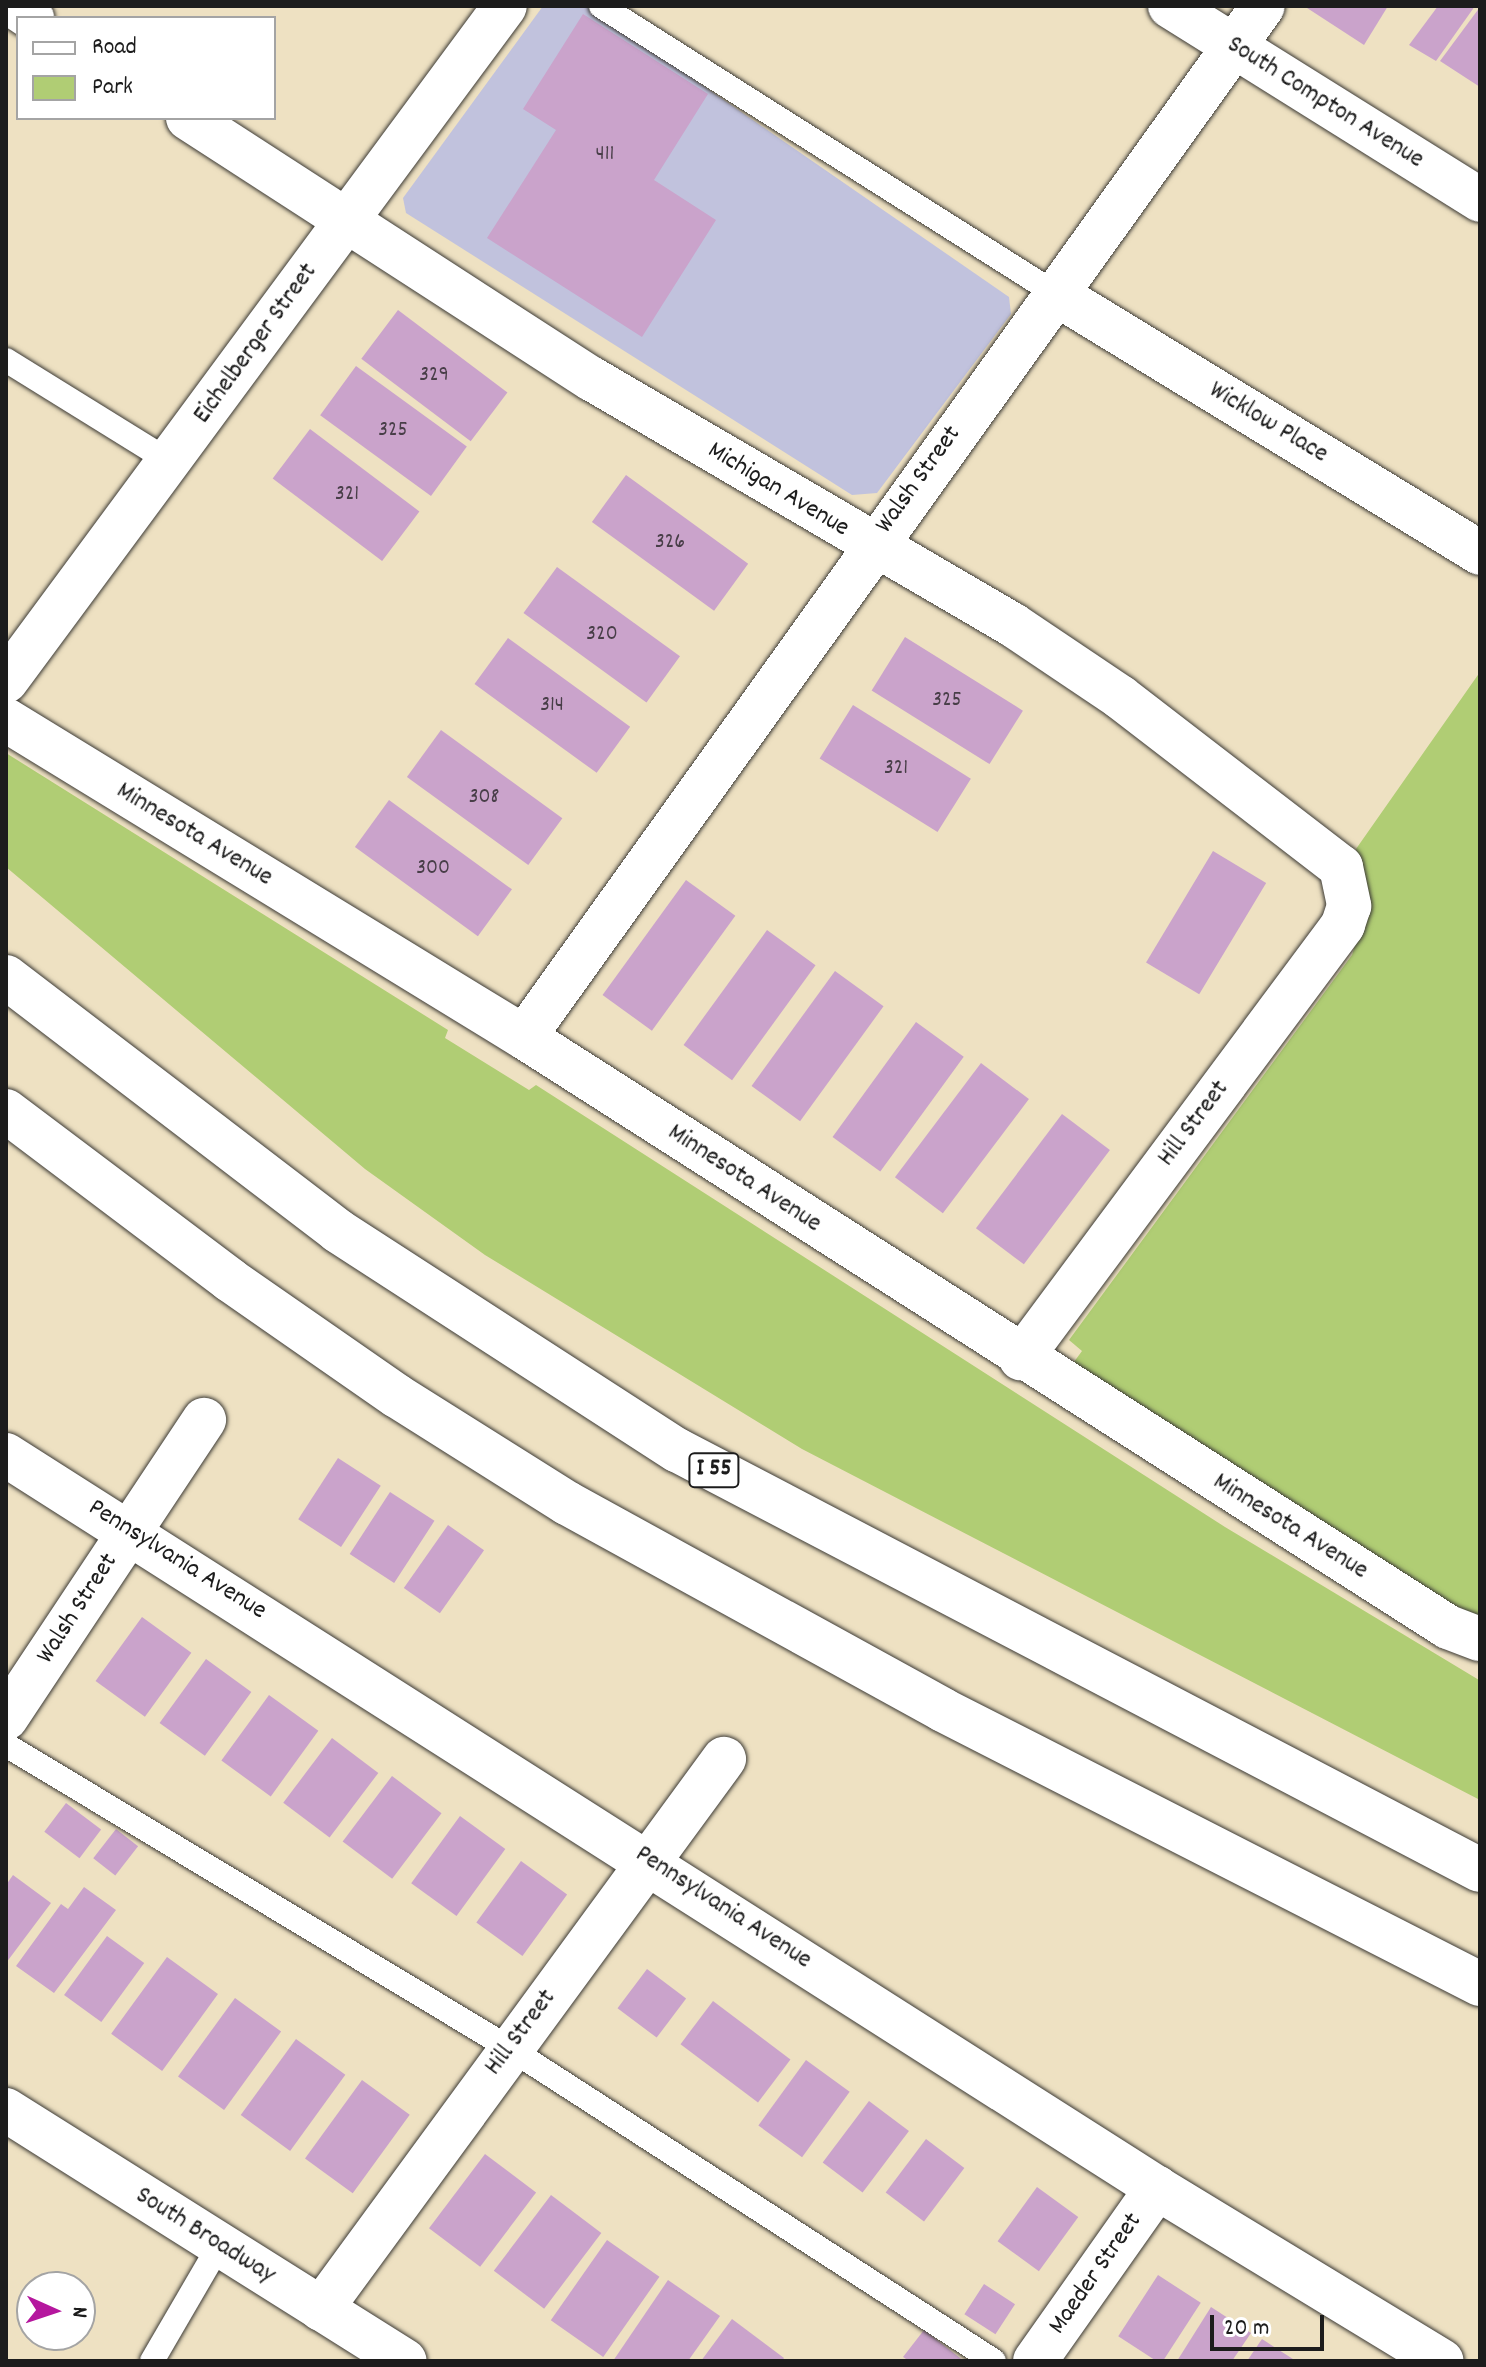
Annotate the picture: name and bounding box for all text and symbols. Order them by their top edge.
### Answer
legend [16,16,276,120]
street label: South Compton Avenue [1221,30,1429,176]
text: Road [92,31,137,65]
text: Park [92,71,133,105]
house number: 411 [596,142,614,168]
street label: Eichelberger Street [187,258,325,430]
house number: 329 [419,363,449,389]
street label: Wicklow Place [1203,375,1333,471]
house number: 325 [378,418,408,444]
street label: Walsh Street [870,420,968,540]
street label: Michigan Avenue [701,435,855,545]
house number: 321 [335,482,359,508]
house number: 326 [655,530,685,556]
house number: 320 [586,622,618,648]
house number: 325 [932,688,962,714]
house number: 314 [540,693,564,719]
house number: 321 [884,756,908,782]
street label: Minnesota Avenue [110,776,278,894]
house number: 308 [469,785,499,811]
house number: 300 [416,856,450,882]
street label: Hill Street [1152,1075,1236,1173]
street label: Minnesota Avenue [661,1118,827,1240]
road number: I 55 [688,1450,740,1490]
street label: Minnesota Avenue [1207,1467,1373,1587]
street label: Pennsylvania Avenue [82,1493,272,1627]
street label: Walsh Street [31,1548,125,1670]
street label: Pennsylvania Avenue [629,1839,817,1977]
street label: Hill Street [479,1984,563,2082]
street label: South Broadway [129,2181,281,2291]
street label: Maeder Street [1043,2207,1149,2341]
north arrow [16,2271,96,2351]
scale bar [1214,2299,1328,2349]
text: N [63,2306,94,2318]
text: 20 m [1224,2312,1270,2346]

